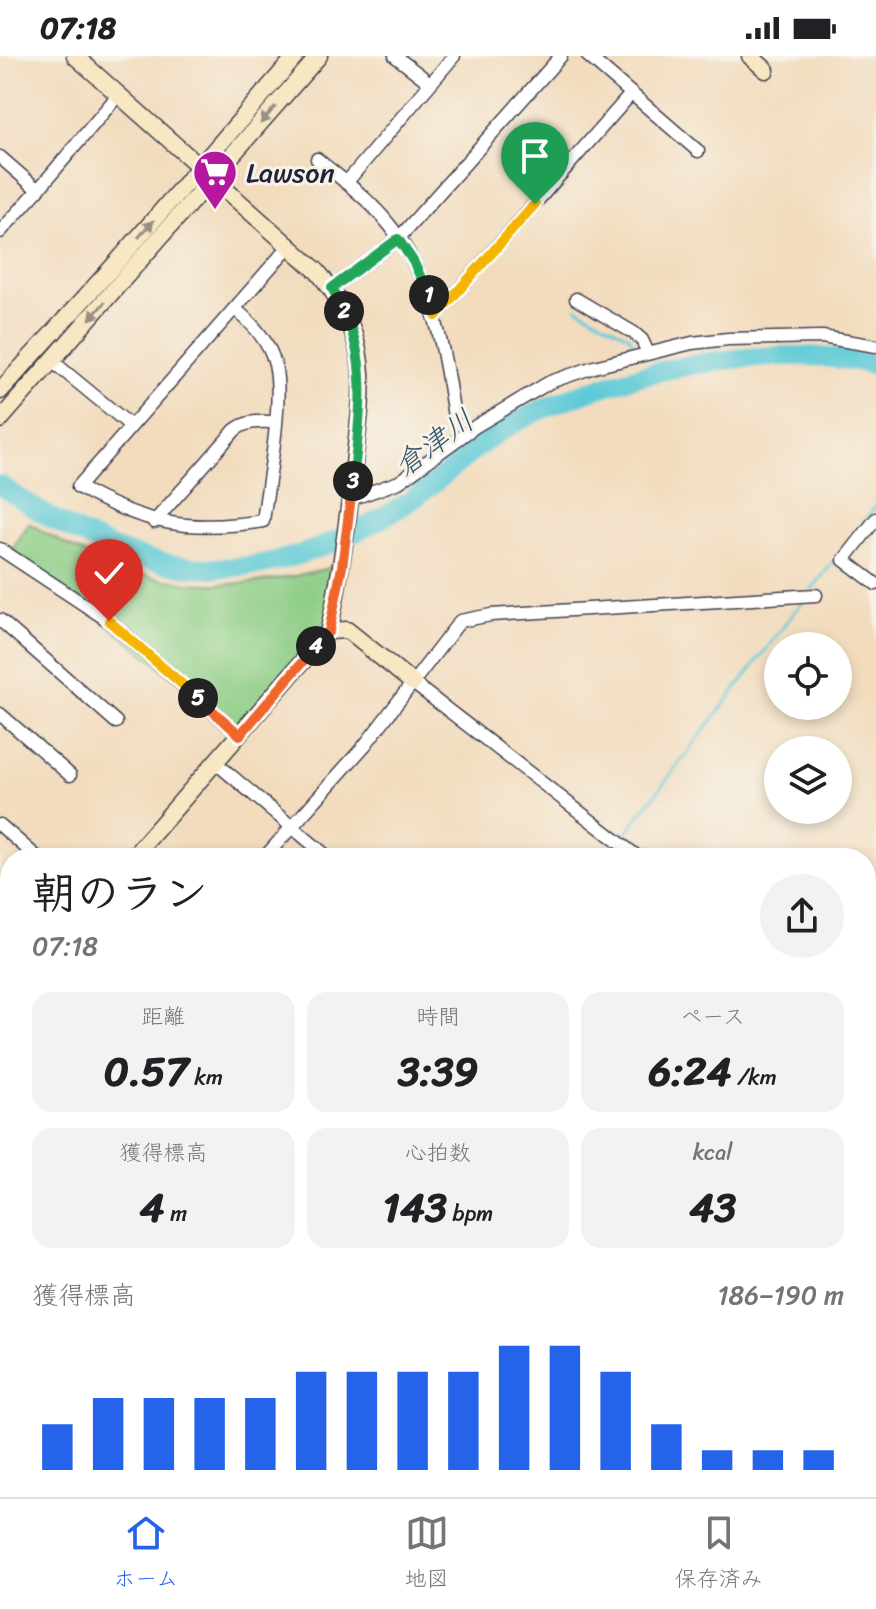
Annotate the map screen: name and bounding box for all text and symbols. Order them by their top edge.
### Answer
text: 07:18 [40,1,116,55]
one-way arrow [260,105,277,125]
pin [501,122,569,204]
icon: arrive [513,134,557,178]
supermarket icon: Lawson [191,148,239,211]
place label: Lawson [246,148,335,197]
one-way arrow [137,219,154,239]
pin: 1 [409,275,449,315]
text: 1 [424,275,434,314]
pin: 2 [324,291,364,331]
text: 2 [338,291,350,330]
one-way arrow [88,301,106,320]
water label: 倉津川 [382,395,486,491]
pin: 3 [333,461,373,501]
text: 3 [347,461,359,500]
pin [75,539,143,621]
icon: check [87,551,131,595]
pin: 4 [296,626,336,666]
text: 4 [309,626,323,665]
map controls [764,632,852,824]
button: locate [764,632,852,720]
pin: 5 [178,678,218,718]
text: 5 [191,678,205,717]
button: layers [764,736,852,824]
text: 朝のラン [32,854,208,932]
button: share [760,874,844,958]
text: 07:18 [32,923,98,969]
text: 距離 [141,997,185,1036]
text: 時間 [416,997,460,1036]
text: ペース [680,997,745,1036]
text: 0.57 [104,1036,188,1107]
text: 3:39 [398,1036,478,1107]
text: 6:24 [649,1036,731,1107]
text: km [188,1058,223,1097]
text: /km [731,1058,777,1097]
text: 獲得標高 [119,1133,207,1172]
text: 心拍数 [405,1133,471,1172]
text: kcal [693,1133,733,1172]
text: 4 [140,1172,165,1243]
text: 143 [383,1172,447,1243]
text: 43 [689,1172,736,1243]
text: m [165,1194,187,1233]
text: bpm [447,1194,493,1233]
text: 獲得標高 [32,1272,136,1318]
text: 186–190 m [717,1272,844,1318]
tab: ホーム [113,1511,178,1598]
tab: 地図 [405,1511,449,1598]
tab: 保存済み [675,1511,763,1598]

